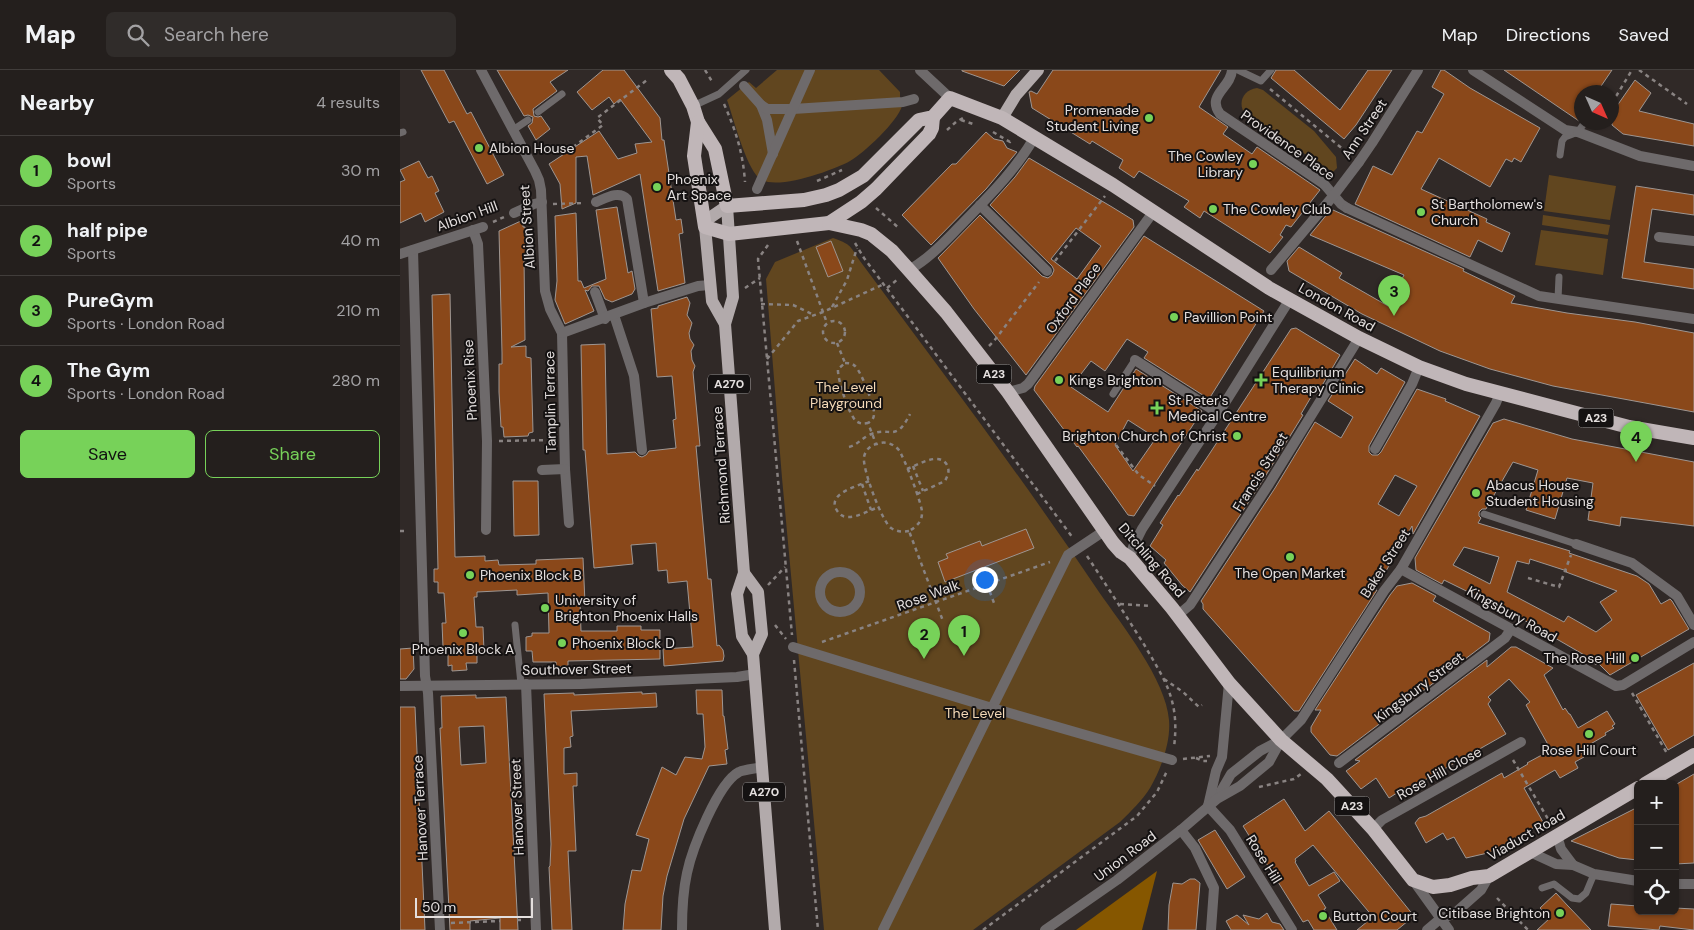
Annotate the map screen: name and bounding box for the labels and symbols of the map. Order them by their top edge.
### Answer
north arrow [1574,85,1619,130]
street label: Ann Street [1337,95,1391,163]
place label: Promenade Student Living [1046,101,1139,135]
street label: Providence Place [1237,106,1339,184]
marker: Promenade Student Living [1143,112,1155,124]
place label: Albion House [489,139,574,157]
marker: Albion House [473,142,485,154]
place label: The Cowley Library [1168,147,1243,181]
marker: The Cowley Library [1247,158,1259,170]
place label: Phoenix Art Space [667,170,731,204]
marker: Phoenix Art Space [651,181,663,193]
street label: Albion Street [515,184,539,270]
place label: St Bartholomew's Church [1431,195,1543,229]
street label: Albion Hill [434,197,500,235]
place label: The Cowley Club [1223,200,1332,218]
marker: The Cowley Club [1207,203,1219,215]
marker: St Bartholomew's Church [1415,206,1427,218]
street label: Oxford Place [1041,259,1105,337]
pin: 3 [1378,275,1410,316]
street label: London Road [1296,279,1378,335]
place label: Pavillion Point [1184,308,1272,326]
marker: Pavillion Point [1168,311,1180,323]
street label: Phoenix Rise [459,339,481,421]
street label: Tamplin Terrace [540,351,560,453]
place label: Equilibrium Therapy Clinic [1272,363,1364,397]
road number: A23 [976,364,1012,384]
place label: Kings Brighton [1069,371,1162,389]
marker: Equilibrium Therapy Clinic [1254,373,1268,387]
road number: A270 [708,374,750,394]
marker: Kings Brighton [1053,374,1065,386]
park label: The Level Playground [810,378,882,412]
place label: St Peter's Medical Centre [1168,391,1267,425]
marker: St Peter's Medical Centre [1150,401,1164,415]
street label: Richmond Terrace [708,406,734,524]
road number: A23 [1578,408,1614,428]
pin: 4 [1620,421,1652,462]
place label: Brighton Church of Christ [1062,427,1227,445]
street label: Francis Street [1228,429,1292,515]
marker: Brighton Church of Christ [1231,430,1243,442]
place label: Abacus House Student Housing [1486,476,1594,510]
marker: Abacus House Student Housing [1470,487,1482,499]
street label: Ditchling Road [1115,519,1189,601]
street label: Baker Street [1356,525,1414,601]
marker: The Open Market [1284,551,1296,563]
place label: The Open Market [1234,564,1346,582]
place label: Phoenix Block B [480,566,582,584]
your location [972,567,998,593]
marker: Phoenix Block B [464,569,476,581]
street label: Rose Walk [894,575,962,615]
street label: Kingsbury Road [1464,582,1560,646]
place label: University of Brighton Phoenix Halls [555,591,698,625]
marker: University of Brighton Phoenix Halls [539,602,551,614]
pin: 1 [948,615,980,656]
pin: 2 [908,618,940,659]
marker: Phoenix Block A [457,627,469,639]
place label: Phoenix Block D [572,634,675,652]
marker: Phoenix Block D [556,637,568,649]
place label: Phoenix Block A [412,640,514,658]
street label: Kingsbury Street [1371,647,1467,727]
place label: The Rose Hill [1543,649,1625,667]
marker: The Rose Hill [1629,652,1641,664]
street label: Southover Street [522,659,632,679]
park label: The Level [945,704,1005,722]
marker: Rose Hill Court [1583,728,1595,740]
place label: Rose Hill Court [1542,741,1636,759]
street label: Rose Hill Close [1393,742,1485,804]
street label: Hanover Terrace [408,755,432,861]
street label: Hanover Street [506,758,528,856]
road number: A270 [743,782,785,802]
road number: A23 [1334,796,1370,816]
street label: Viaduct Road [1484,806,1568,864]
street label: Union Road [1090,827,1160,885]
street label: Rose Hill [1242,831,1286,887]
scale bar [415,895,532,918]
place label: Citibase Brighton [1438,904,1550,922]
place label: Button Court [1333,907,1417,925]
marker: Citibase Brighton [1554,907,1566,919]
marker: Button Court [1317,910,1329,922]

